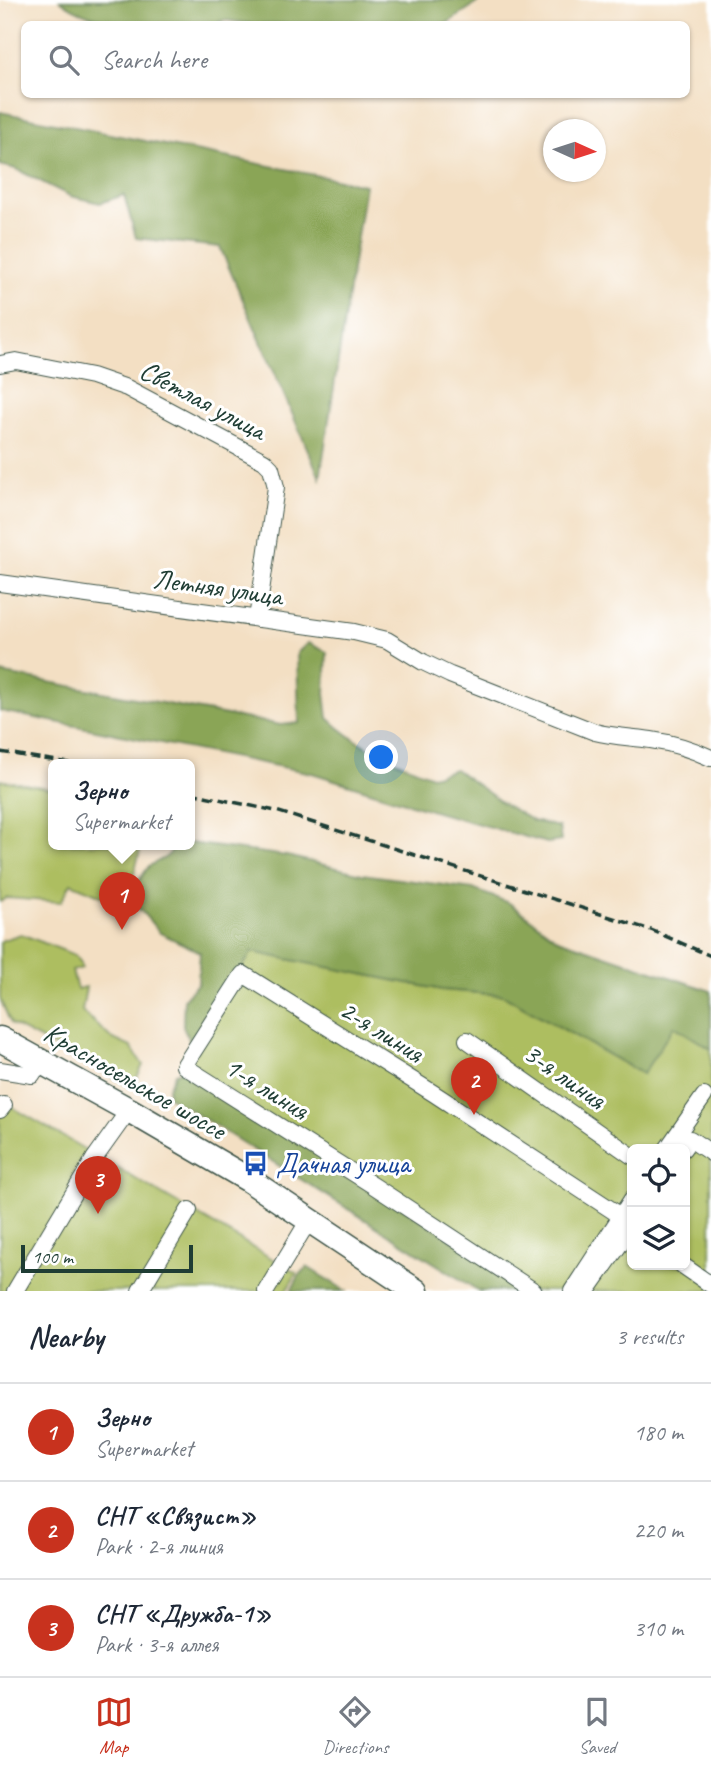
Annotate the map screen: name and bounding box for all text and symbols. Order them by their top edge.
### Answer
search box [21,21,690,98]
icon: search [45,41,83,79]
text: Search here [101,43,207,76]
north arrow [543,119,606,182]
street label: Светлая улица [134,352,274,449]
street label: Летняя улица [151,561,287,614]
your location [364,740,398,774]
popup [48,759,195,850]
text: Зерно [73,774,128,807]
text: Supermarket [73,807,170,836]
pin: 1 [99,872,145,930]
street label: 2-я линия [334,992,431,1071]
street label: Красносельское шоссе [38,1015,234,1148]
street label: 3-я линия [517,1035,614,1117]
street label: 1-я линия [219,1049,316,1128]
pin: 2 [451,1057,497,1115]
map controls [627,1144,690,1270]
button: locate [627,1144,690,1207]
place label: Дачная улица [276,1146,412,1181]
bus stop icon: Дачная улица [242,1149,270,1177]
pin: 3 [75,1156,121,1214]
button: layers [627,1207,690,1270]
scale bar [21,1242,192,1274]
text: 100 m [32,1245,73,1269]
text: Nearby [28,1318,104,1356]
text: 3 results [616,1322,683,1351]
text: Зерно [95,1401,150,1434]
text: 1 [46,1418,56,1447]
text: 180 m [634,1418,683,1447]
text: Supermarket [95,1434,193,1463]
text: СНТ «Связист» [95,1499,256,1532]
text: 2 [46,1516,56,1545]
text: 220 m [634,1516,683,1545]
text: Park · 2-я линия [95,1532,223,1561]
text: СНТ «Дружба-1» [95,1597,271,1630]
text: 3 [46,1614,56,1643]
text: 310 m [634,1614,683,1643]
text: Park · 3-я аллея [95,1630,219,1659]
tab: Map [95,1693,133,1759]
tab: Directions [322,1693,389,1759]
tab: Saved [578,1693,616,1759]

